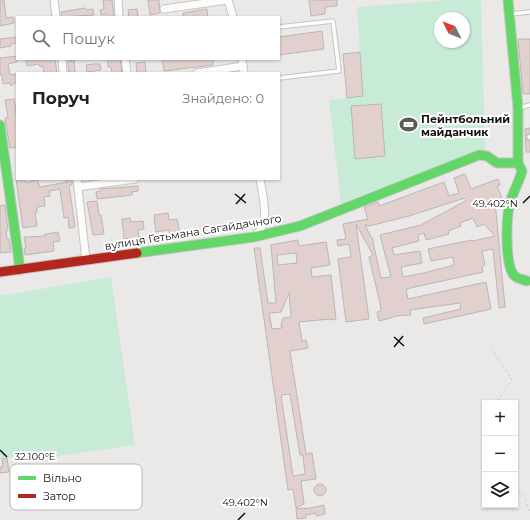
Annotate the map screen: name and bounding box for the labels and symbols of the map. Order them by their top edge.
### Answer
north arrow [434,12,470,48]
place label: Пейнтбольний майданчик [421,112,510,139]
sports icon: Пейнтбольний майданчик [398,115,418,135]
text: 49.402°N [472,197,518,210]
street label: вулиця Гетьмана Сагайдачного [104,211,282,253]
text: 32.100°E [14,450,56,463]
legend [10,464,142,510]
text: Вільно [43,471,82,485]
text: Затор [43,489,76,503]
text: 49.402°N [222,496,268,509]

